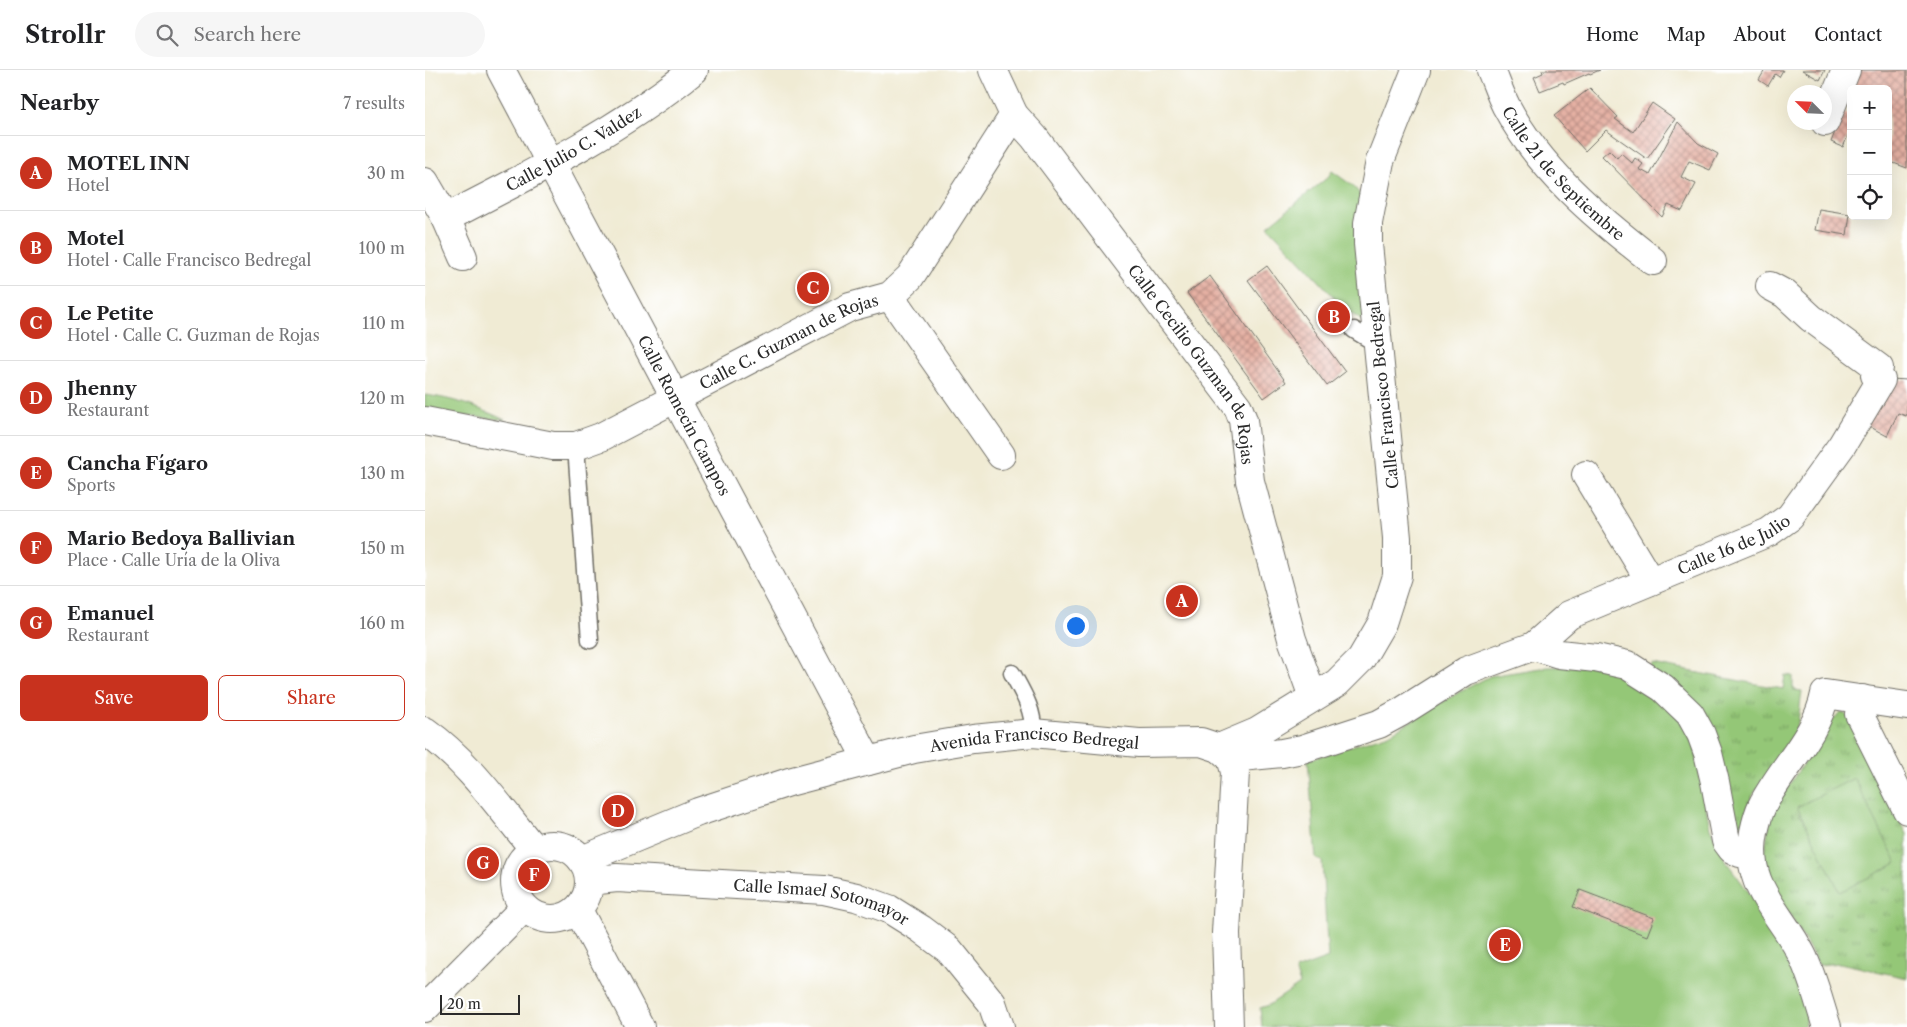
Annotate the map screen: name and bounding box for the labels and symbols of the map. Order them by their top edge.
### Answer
north arrow [1787,85,1832,130]
street label: Calle Julio C. Valdez [502,102,645,196]
street label: Calle 21 de Septiembre [1498,103,1629,245]
street label: Calle Cecilio Guzman de Rojas [1124,260,1258,466]
pin: C [797,269,829,307]
street label: Calle C. Guzman de Rojas [696,290,880,394]
pin: B [1318,298,1350,336]
street label: Calle Francisco Bedregal [1363,300,1403,490]
street label: Calle Romecín Campos [634,332,735,499]
street label: Calle 16 de Julio [1674,510,1794,579]
pin: A [1166,582,1198,620]
your location [1063,613,1089,639]
street label: Avenida Francisco Bedregal [927,723,1140,756]
pin: D [602,792,634,830]
pin: G [467,844,499,882]
pin: F [518,856,550,894]
street label: Calle Ismael Sotomayor [733,875,913,929]
pin: E [1489,926,1521,964]
scale bar [440,992,520,1015]

